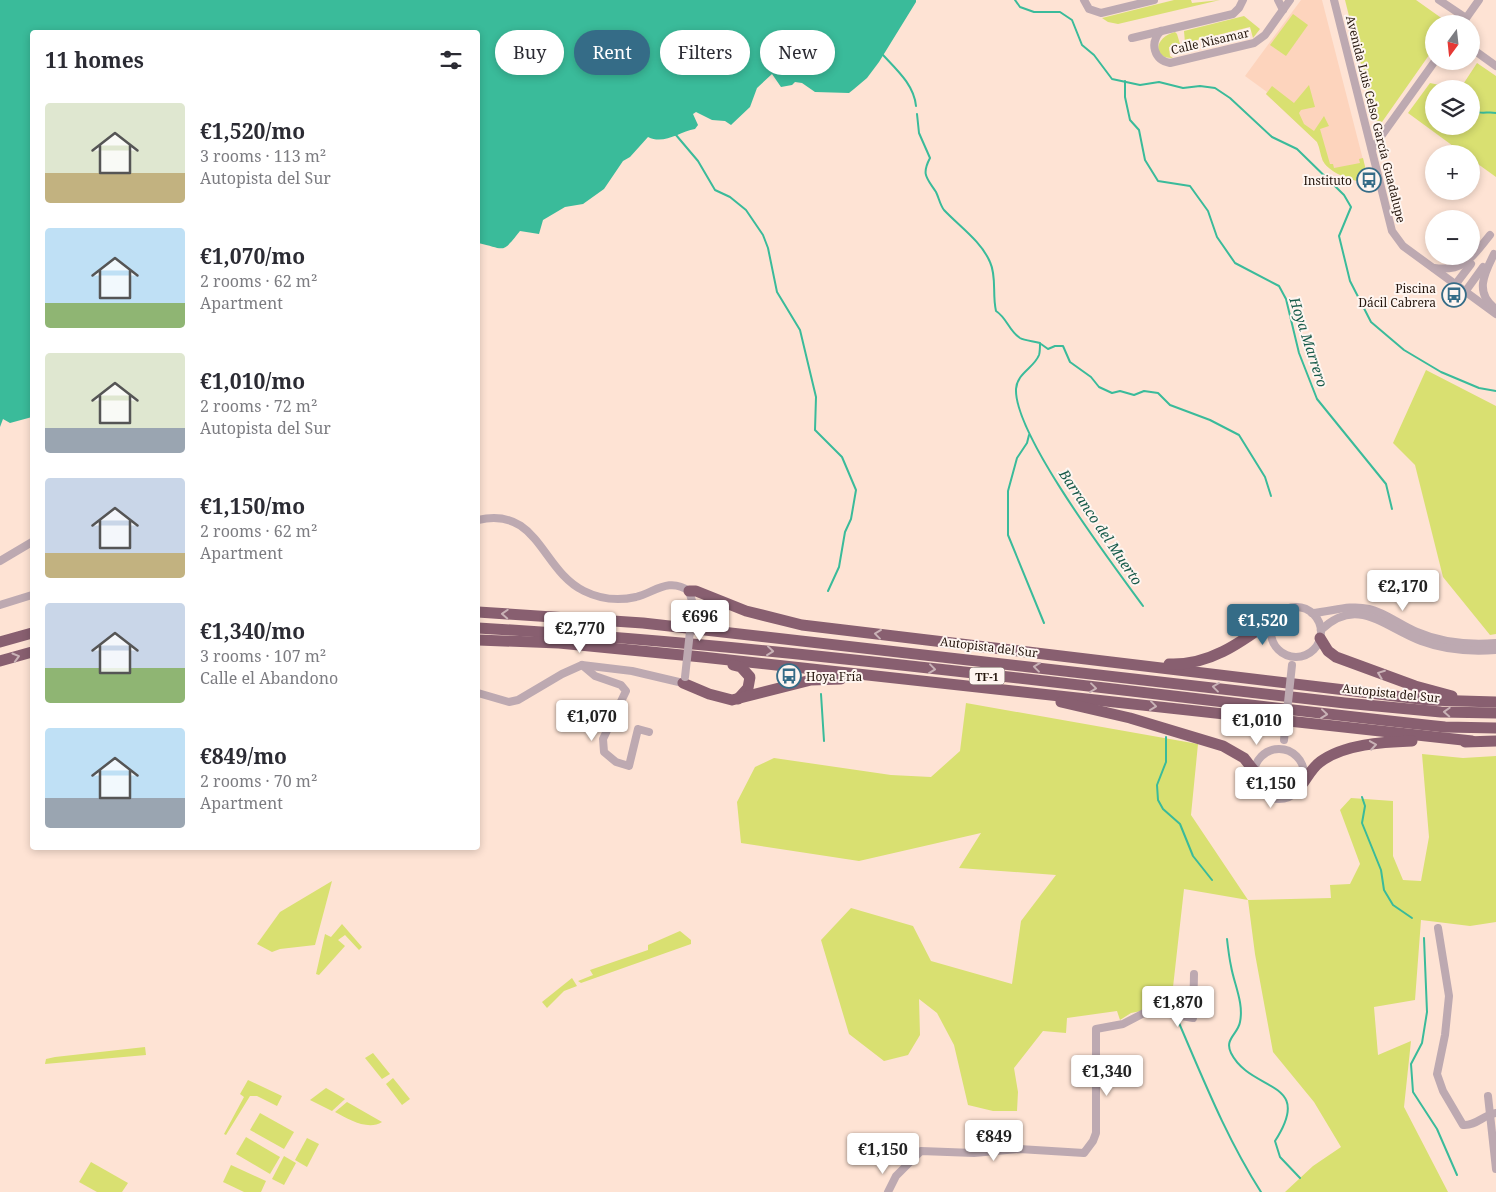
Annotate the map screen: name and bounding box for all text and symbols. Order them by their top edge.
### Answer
street label: Avenida Luis Celso García Guadalupe [1342,14,1410,224]
north arrow [1425,15,1480,70]
map controls [1425,15,1480,265]
street label: Calle Nisamar [1169,24,1251,58]
chip: Buy [495,30,564,75]
chip: Rent [574,30,650,75]
chip: Filters [660,30,750,75]
chip: New [760,30,835,75]
text: 11 homes [45,46,144,74]
icon: filters [437,46,465,74]
button: layers [1425,80,1480,135]
text: €1,520/mo [200,117,305,145]
icon: home [85,123,145,183]
text: 3 rooms · 113 m² [200,145,326,167]
button: + [1425,145,1480,200]
text: Autopista del Sur [200,167,331,189]
bus stop icon: Instituto [1356,167,1382,193]
place label: Instituto [1303,172,1352,189]
button: − [1425,210,1480,265]
text: €1,070/mo [200,242,305,270]
icon: home [85,248,145,308]
text: 2 rooms · 62 m² [200,270,317,292]
place label: Piscina Dácil Cabrera [1358,280,1436,311]
bus stop icon: Piscina Dácil Cabrera [1441,282,1467,308]
text: Apartment [200,292,283,314]
water label: Hoya Marrero [1285,294,1332,389]
text: €1,010/mo [200,367,305,395]
icon: home [85,373,145,433]
text: 2 rooms · 72 m² [200,395,317,417]
text: Autopista del Sur [200,417,331,439]
water label: Barranco del Muerto [1055,464,1147,589]
text: €1,150/mo [200,492,305,520]
icon: home [85,498,145,558]
text: 2 rooms · 62 m² [200,520,317,542]
text: Apartment [200,542,283,564]
pin: €2,170 [1362,570,1444,612]
text: €2,170 [1378,575,1428,597]
pin: €696 [670,600,730,642]
pin: €1,520 [1222,604,1304,646]
text: €696 [682,605,718,627]
one-way arrow [500,608,508,619]
text: €1,520 [1238,609,1288,631]
pin: €2,770 [539,612,621,654]
text: €1,340/mo [200,617,305,645]
text: €2,770 [555,617,605,639]
icon: home [85,623,145,683]
one-way arrow [873,629,881,640]
street label: Autopista del Sur [939,633,1039,661]
text: 3 rooms · 107 m² [200,645,326,667]
one-way arrow [767,645,775,656]
one-way arrow [12,652,20,662]
one-way arrow [1033,662,1041,673]
bus stop icon: Hoya Fría [776,663,802,689]
one-way arrow [928,663,936,674]
text: Calle el Abandono [200,667,338,689]
place label: Hoya Fría [806,668,862,685]
road number: TF-1 [970,668,1004,684]
one-way arrow [1377,670,1386,680]
street label: Autopista del Sur [1341,679,1441,707]
one-way arrow [1090,682,1098,693]
one-way arrow [1212,682,1220,693]
pin: €1,070 [551,700,633,742]
one-way arrow [1149,700,1157,711]
pin: €1,010 [1216,704,1298,746]
text: €1,070 [567,705,617,727]
one-way arrow [1443,707,1451,718]
one-way arrow [1321,708,1329,719]
text: €1,010 [1232,709,1282,731]
one-way arrow [1368,740,1377,750]
text: €849/mo [200,742,287,770]
icon: home [85,748,145,808]
pin: €1,150 [1230,766,1312,809]
text: 2 rooms · 70 m² [200,770,317,792]
text: €1,150 [1246,772,1296,794]
text: Apartment [200,792,283,814]
pin: €1,870 [1137,986,1219,1028]
text: €1,870 [1153,991,1203,1013]
pin: €1,340 [1066,1054,1148,1097]
text: €1,340 [1082,1060,1132,1082]
pin: €849 [964,1120,1024,1162]
text: €849 [976,1125,1012,1147]
pin: €1,150 [842,1132,924,1175]
text: €1,150 [858,1138,908,1160]

